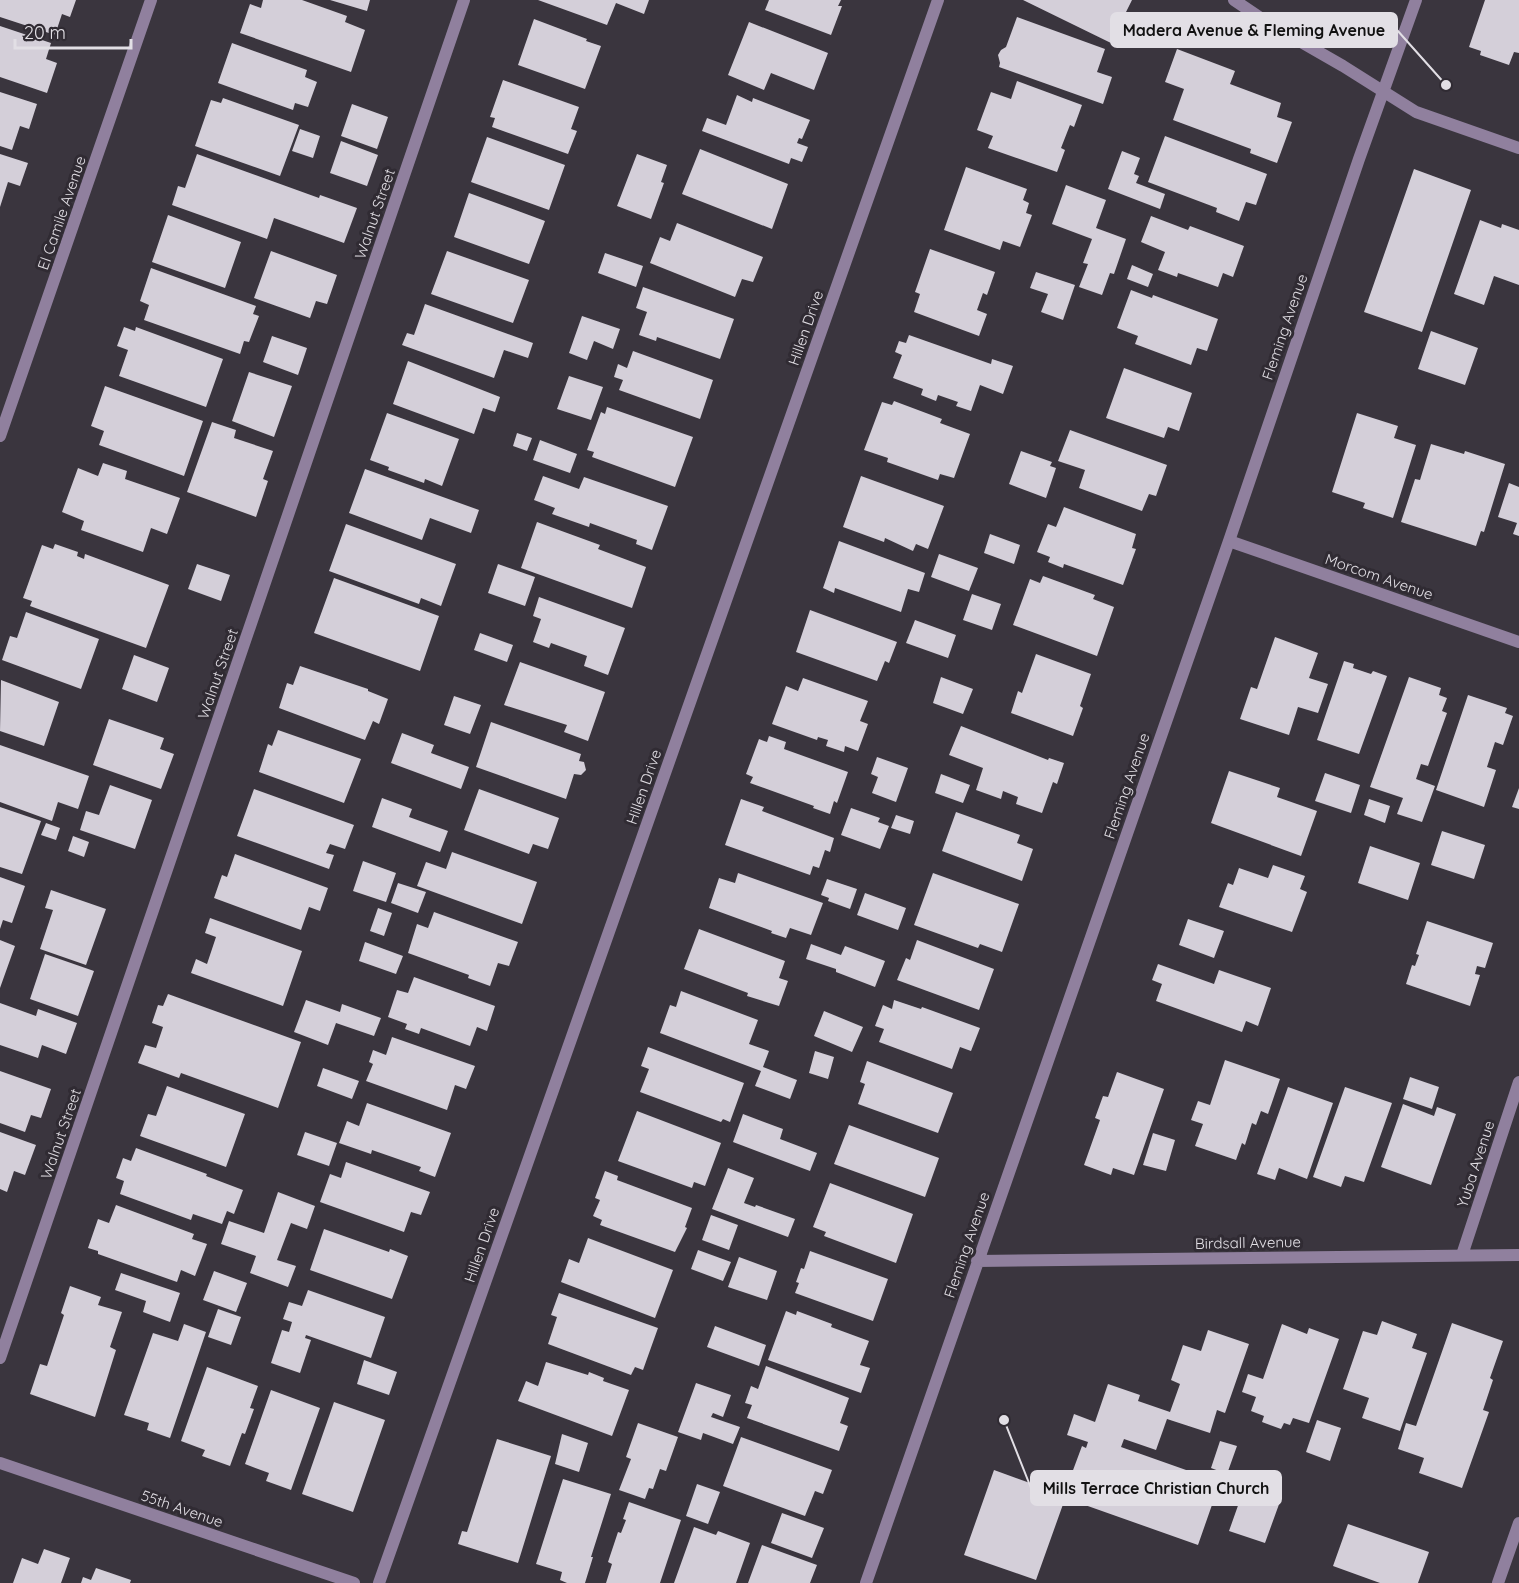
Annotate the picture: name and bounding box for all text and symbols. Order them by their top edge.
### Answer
scale bar [15,12,130,50]
callout: Madera Avenue & Fleming Avenue [1111,13,1397,47]
text: Madera Avenue & Fleming Avenue [1123,20,1385,40]
text: 20 m [24,21,66,44]
street label: El Camile Avenue [33,153,90,272]
street label: Walnut Street [350,166,399,262]
street label: Fleming Avenue [1258,271,1312,382]
street label: Hillen Drive [784,288,827,368]
street label: Morcom Avenue [1323,549,1436,604]
street label: Walnut Street [193,626,242,722]
street label: Fleming Avenue [1100,730,1154,841]
street label: Hillen Drive [622,747,665,827]
street label: Walnut Street [36,1086,85,1182]
street label: Yuba Avenue [1453,1118,1498,1210]
street label: Fleming Avenue [940,1189,994,1300]
street label: Hillen Drive [460,1205,503,1285]
street label: Birdsall Avenue [1195,1232,1301,1253]
callout: Mills Terrace Christian Church [1031,1471,1281,1505]
text: Mills Terrace Christian Church [1043,1478,1269,1498]
street label: 55th Avenue [139,1486,226,1531]

